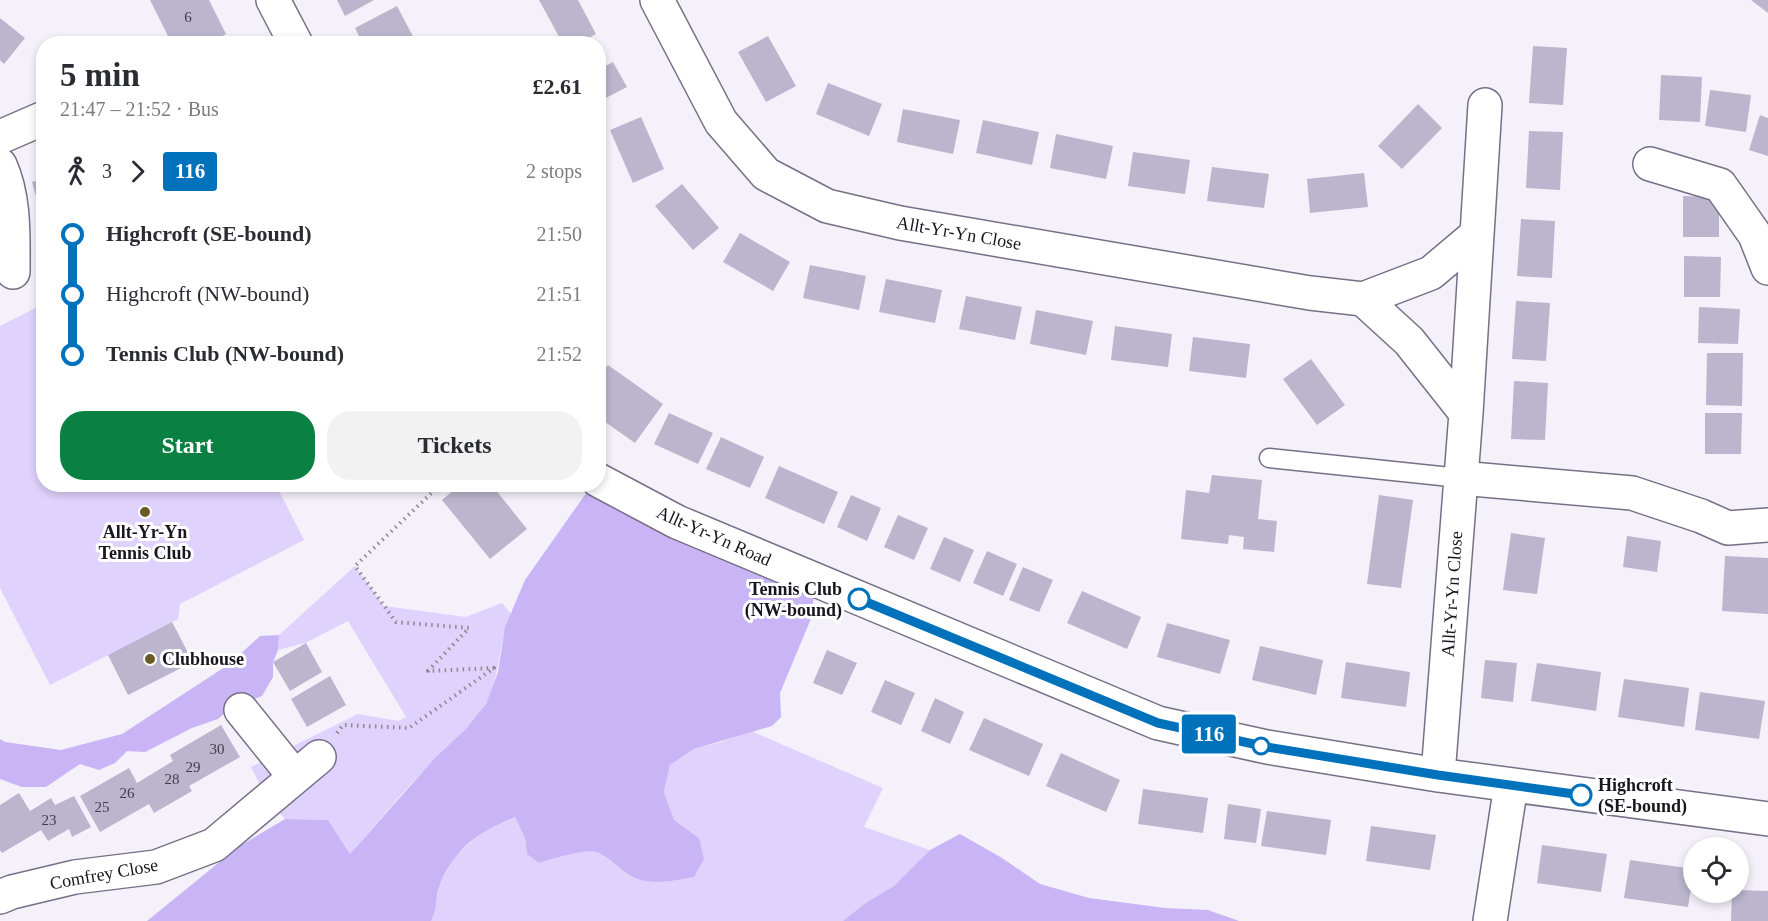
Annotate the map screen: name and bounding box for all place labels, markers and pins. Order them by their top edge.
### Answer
marker: Allt-Yr-Yn Tennis Club [138,505,152,519]
place label: Allt-Yr-Yn Tennis Club [99,522,191,563]
place label: Tennis Club (NW-bound) [745,579,842,621]
marker: Tennis Club (NW-bound) [848,588,870,610]
place label: Clubhouse [162,649,244,669]
marker: Clubhouse [143,652,157,666]
unlabelled marker [1252,737,1270,755]
place label: Highcroft (SE-bound) [1598,775,1687,817]
marker: Highcroft (SE-bound) [1570,784,1592,806]

